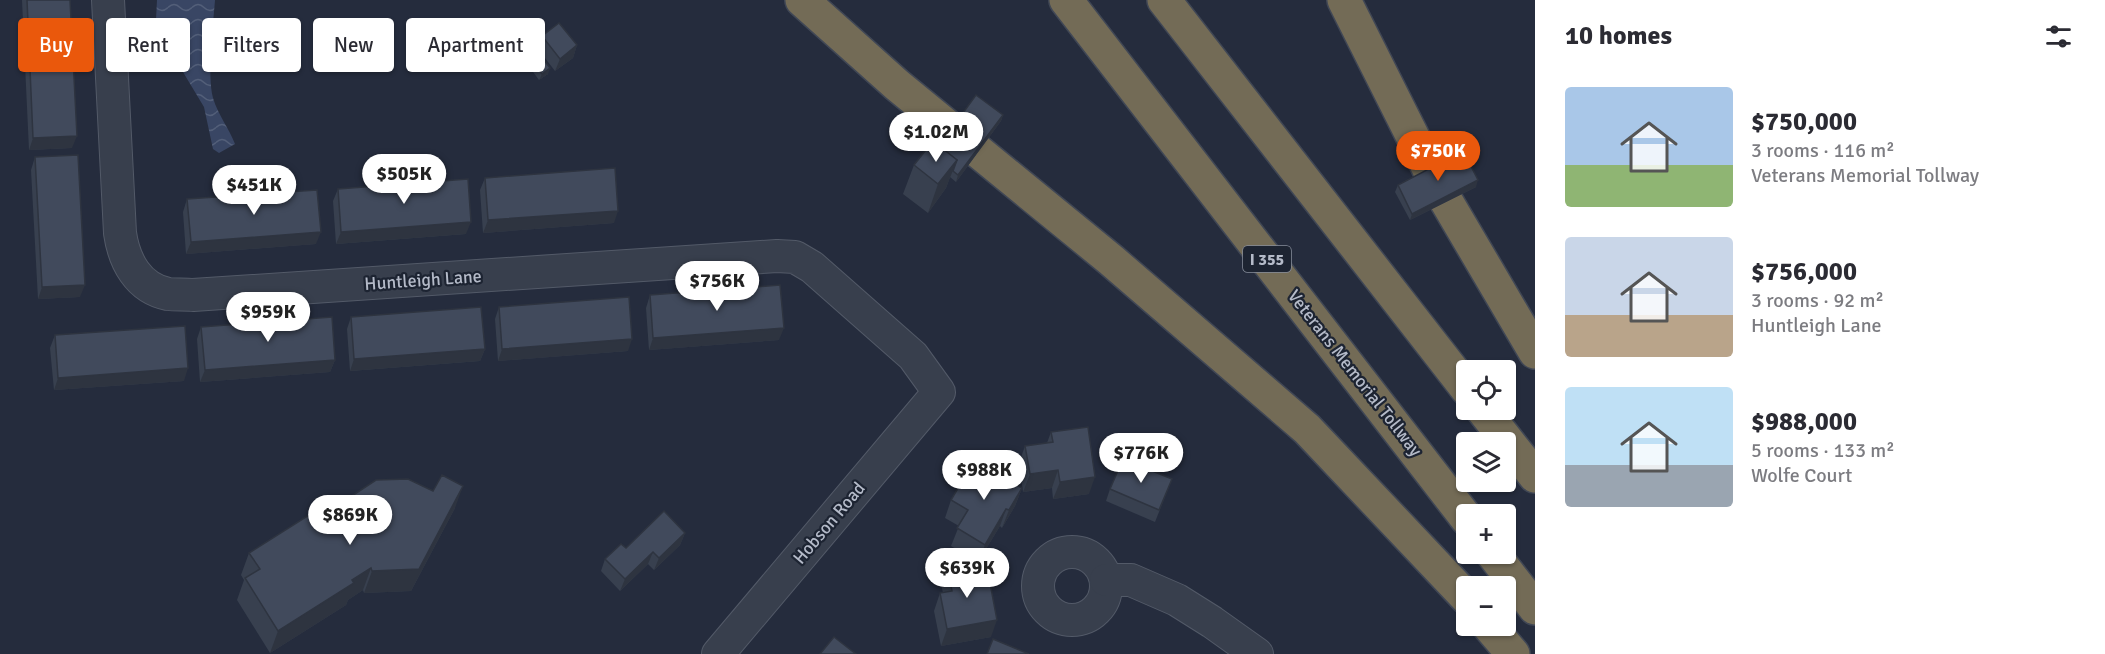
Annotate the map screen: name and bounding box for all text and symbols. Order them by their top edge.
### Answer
chip: Buy [18,18,94,72]
chip: Rent [106,18,190,72]
chip: Filters [202,18,301,72]
chip: New [313,18,394,72]
chip: Apartment [406,18,545,72]
text: 10 homes [1565,20,1672,52]
icon: filters [2042,20,2075,53]
text: $750,000 [1751,106,1857,138]
icon: home [1613,111,1685,183]
pin: $1.02M [887,112,985,163]
text: $1.02M [903,119,969,144]
pin: $750K [1396,131,1480,182]
text: $750K [1410,138,1466,163]
text: 3 rooms · 116 m² [1751,138,1895,163]
pin: $505K [362,154,446,205]
text: $505K [376,161,432,186]
text: Veterans Memorial Tollway [1751,163,1979,188]
pin: $451K [212,165,296,216]
text: $451K [226,172,282,197]
road number: I 355 [1243,246,1291,272]
text: $756,000 [1751,256,1857,288]
pin: $756K [675,261,759,312]
icon: home [1613,261,1685,333]
street label: Huntleigh Lane [364,265,482,295]
text: $756K [689,268,745,293]
street label: Veterans Memorial Tollway [1283,285,1427,461]
text: 3 rooms · 92 m² [1751,288,1884,313]
pin: $959K [226,292,310,343]
text: $959K [240,299,296,324]
text: Huntleigh Lane [1751,313,1882,338]
map controls [1456,360,1516,636]
button: locate [1456,360,1516,420]
text: $988,000 [1751,406,1857,438]
icon: home [1613,411,1685,483]
button: layers [1456,432,1516,492]
pin: $776K [1099,433,1183,484]
text: 5 rooms · 133 m² [1751,438,1895,463]
text: $776K [1113,440,1169,465]
pin: $988K [942,450,1026,501]
text: $988K [956,457,1012,482]
text: Wolfe Court [1751,463,1852,488]
street label: Hobson Road [788,477,870,569]
pin: $869K [308,495,392,546]
text: $869K [322,502,378,527]
button: + [1456,504,1516,564]
pin: $639K [925,548,1009,599]
text: $639K [939,555,995,580]
button: − [1456,576,1516,636]

